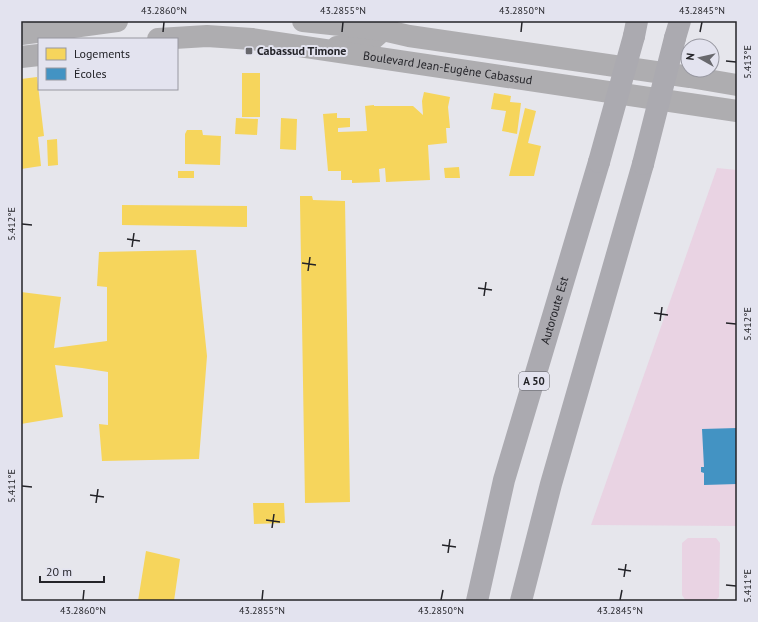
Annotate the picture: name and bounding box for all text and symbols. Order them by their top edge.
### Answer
text: 43.2860°N [141,4,187,17]
text: 43.2855°N [320,4,366,17]
text: 43.2850°N [499,4,545,17]
text: 43.2845°N [679,4,725,17]
legend [38,38,178,90]
north arrow [680,38,720,78]
place label: Cabassud Timone [257,43,346,58]
text: 5.413°E [741,45,754,79]
text: Logements [74,46,130,61]
marker: Cabassud Timone [244,46,254,56]
street label: Boulevard Jean-Eugène Cabassud [362,48,533,88]
text: N [683,52,698,61]
text: Écoles [74,66,107,81]
text: 5.412°E [5,207,18,241]
street label: Autoroute Est [537,275,571,346]
text: 5.412°E [741,307,754,341]
road number: A 50 [519,372,549,390]
text: 5.411°E [5,469,18,503]
scale bar [40,558,104,584]
text: 20 m [46,564,72,579]
text: 5.411°E [741,569,754,603]
text: 43.2860°N [60,604,106,617]
text: 43.2855°N [239,604,285,617]
text: 43.2850°N [418,604,464,617]
text: 43.2845°N [597,604,643,617]

